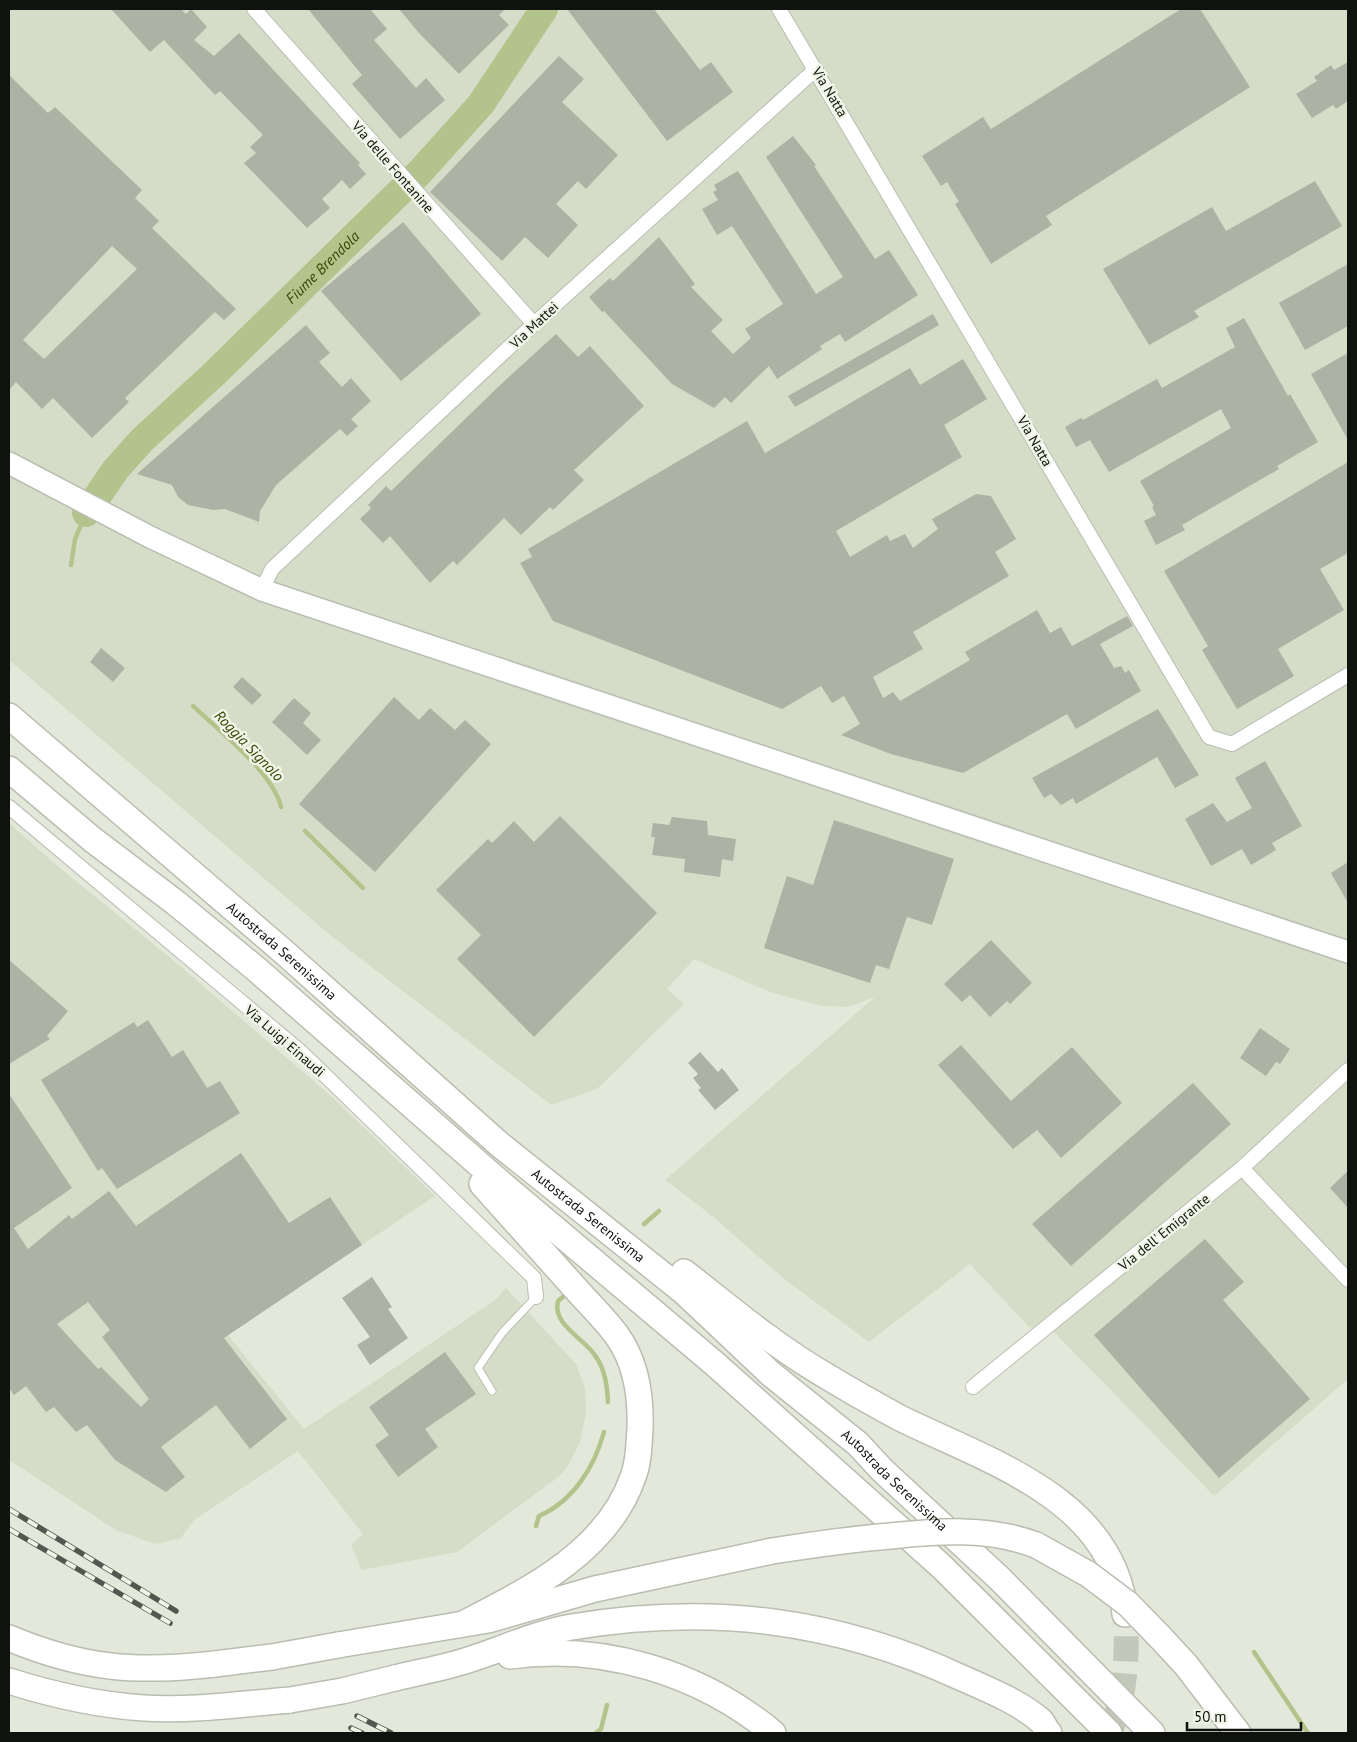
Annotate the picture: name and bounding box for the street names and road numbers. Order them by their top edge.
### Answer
street label: Via Natta [808,63,852,120]
street label: Via delle Fontanine [347,116,438,217]
street label: Via Mattei [505,298,562,353]
street label: Via Natta [1013,412,1057,469]
street label: Autostrada Serenissima [223,898,341,1004]
street label: Via Luigi Einaudi [240,1001,329,1081]
street label: Autostrada Serenissima [528,1165,649,1266]
street label: Via dell' Emigrante [1114,1190,1213,1275]
street label: Autostrada Serenissima [838,1425,951,1535]

